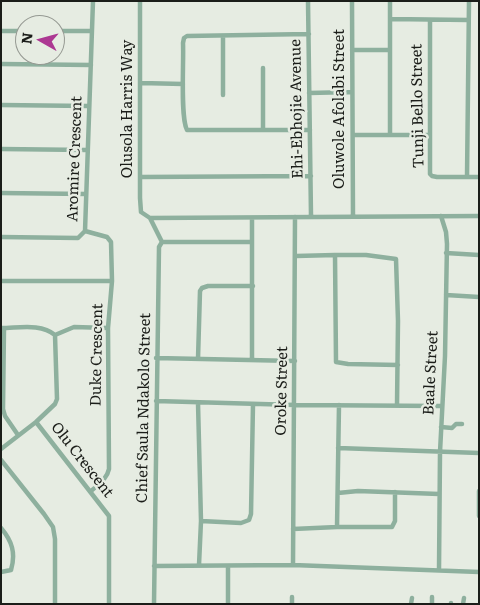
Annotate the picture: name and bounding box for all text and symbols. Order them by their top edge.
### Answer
north arrow [15,15,65,65]
street label: Oluwole Afolabi Street [331,29,349,189]
text: N [15,31,37,45]
street label: Ehi-Ebhojie Avenue [287,39,307,179]
street label: Olusola Harris Way [119,40,137,178]
street label: Tunji Bello Street [408,44,428,168]
street label: Aromire Crescent [64,96,86,222]
street label: Duke Crescent [87,303,107,407]
street label: Chief Saula Ndakolo Street [133,313,155,503]
street label: Baale Street [420,330,442,416]
street label: Oroke Street [272,346,292,436]
street label: Olu Crescent [47,419,117,501]

